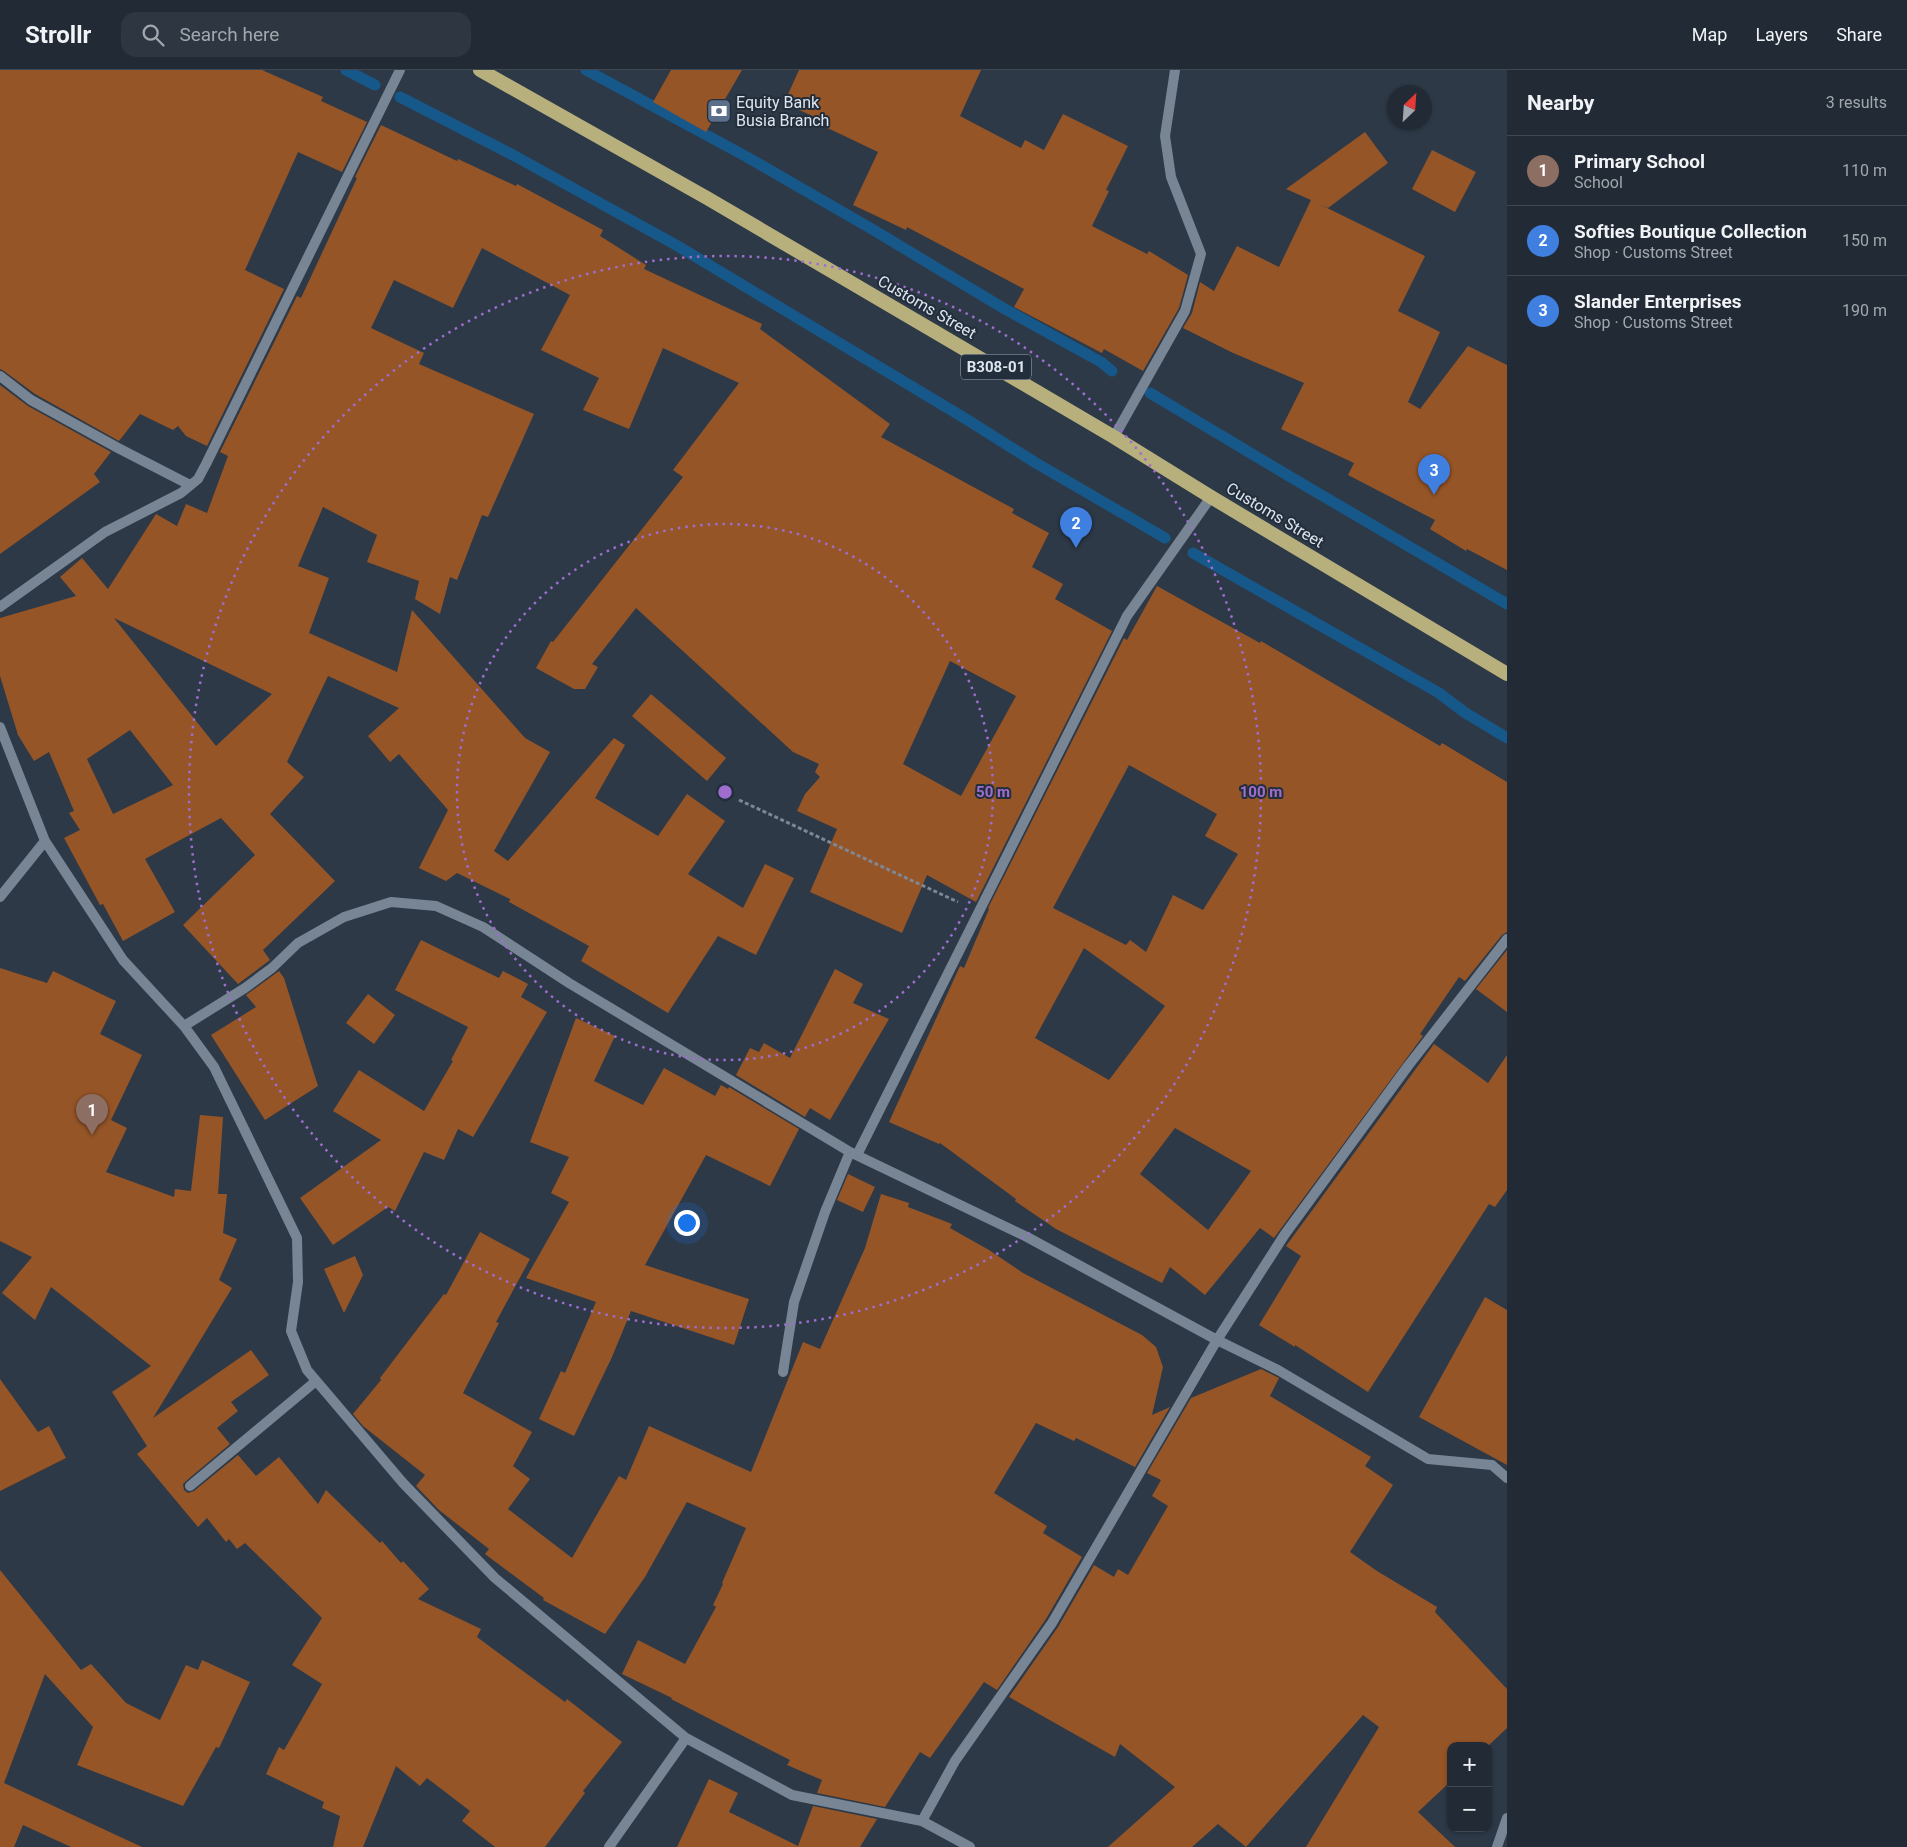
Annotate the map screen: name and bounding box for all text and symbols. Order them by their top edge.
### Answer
search box [121,12,471,57]
text: Strollr [25,21,91,49]
icon: search [139,21,167,49]
text: Search here [179,23,279,46]
text: Map [1692,24,1727,45]
text: Layers [1755,24,1808,45]
text: Share [1836,24,1882,45]
north arrow [1387,85,1432,130]
text: Nearby [1527,91,1594,115]
place label: Equity Bank Busia Branch [736,93,829,130]
text: 3 results [1826,93,1887,112]
bank icon: Equity Bank Busia Branch [706,98,732,124]
text: Primary School [1574,150,1705,173]
text: 1 [1538,161,1548,180]
text: 110 m [1842,161,1887,180]
text: School [1574,173,1623,192]
text: Softies Boutique Collection [1574,220,1807,243]
text: 2 [1538,231,1548,250]
text: 150 m [1842,231,1887,250]
text: Shop · Customs Street [1574,243,1733,262]
street label: Customs Street [875,271,979,343]
text: Slander Enterprises [1574,290,1742,313]
text: 3 [1538,301,1548,320]
text: 190 m [1842,301,1887,320]
text: Shop · Customs Street [1574,313,1733,332]
road number: B308-01 [961,354,1031,380]
pin: 3 [1418,454,1450,495]
street label: Customs Street [1223,478,1327,552]
pin: 2 [1060,507,1092,548]
centre of rings [716,783,734,801]
text: 50 m [976,783,1010,801]
text: 100 m [1240,783,1282,801]
pin: 1 [76,1094,108,1135]
your location [674,1210,700,1236]
map controls [1447,1742,1492,1832]
button: + [1447,1742,1492,1787]
button: − [1447,1787,1492,1832]

